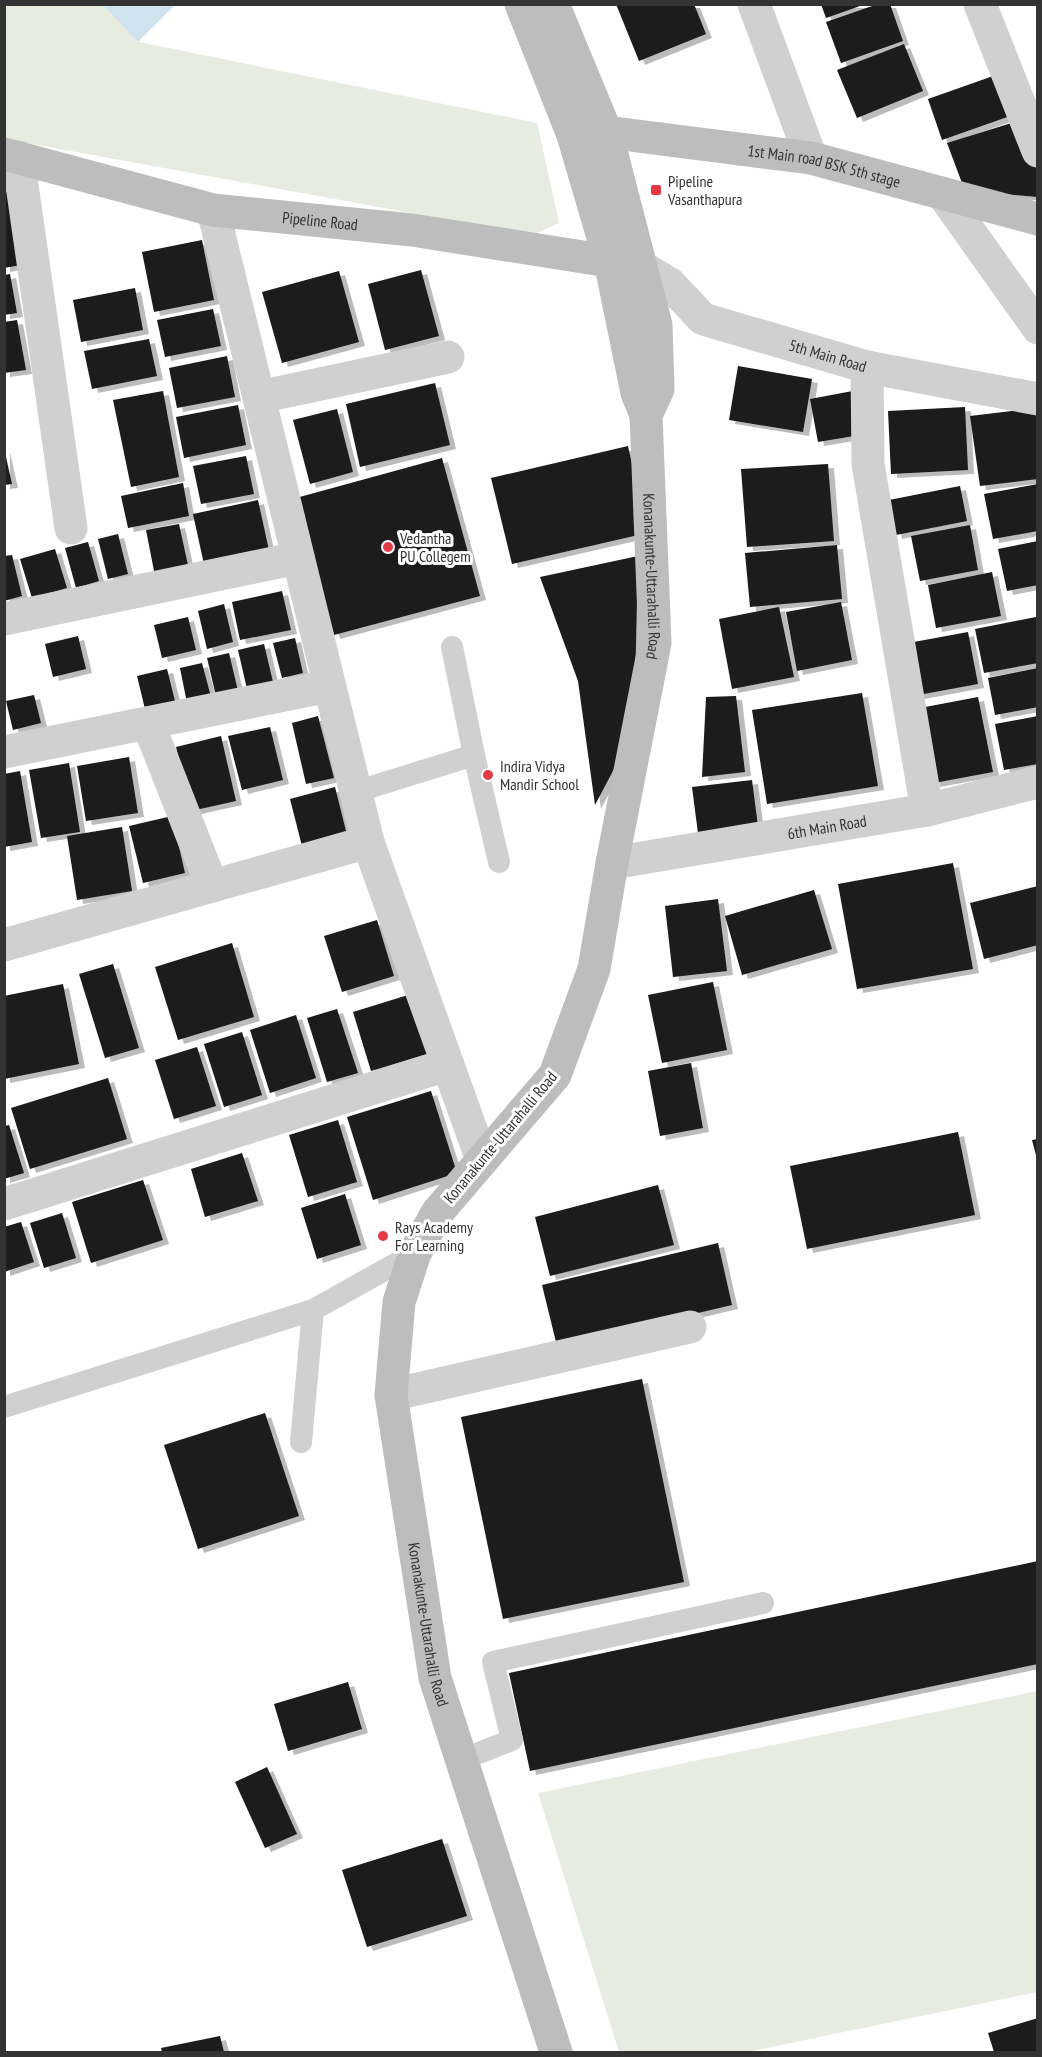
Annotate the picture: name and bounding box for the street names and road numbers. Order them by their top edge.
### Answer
street label: 1st Main road BSK 5th stage [746,140,903,192]
street label: Pipeline Road [281,207,359,235]
street label: 5th Main Road [787,335,869,376]
street label: Konanakunte-Uttarahalli Road [639,493,665,661]
street label: 6th Main Road [786,810,868,843]
street label: Konanakunte-Uttarahalli Road [439,1067,561,1207]
street label: Konanakunte-Uttarahalli Road [404,1541,454,1709]

